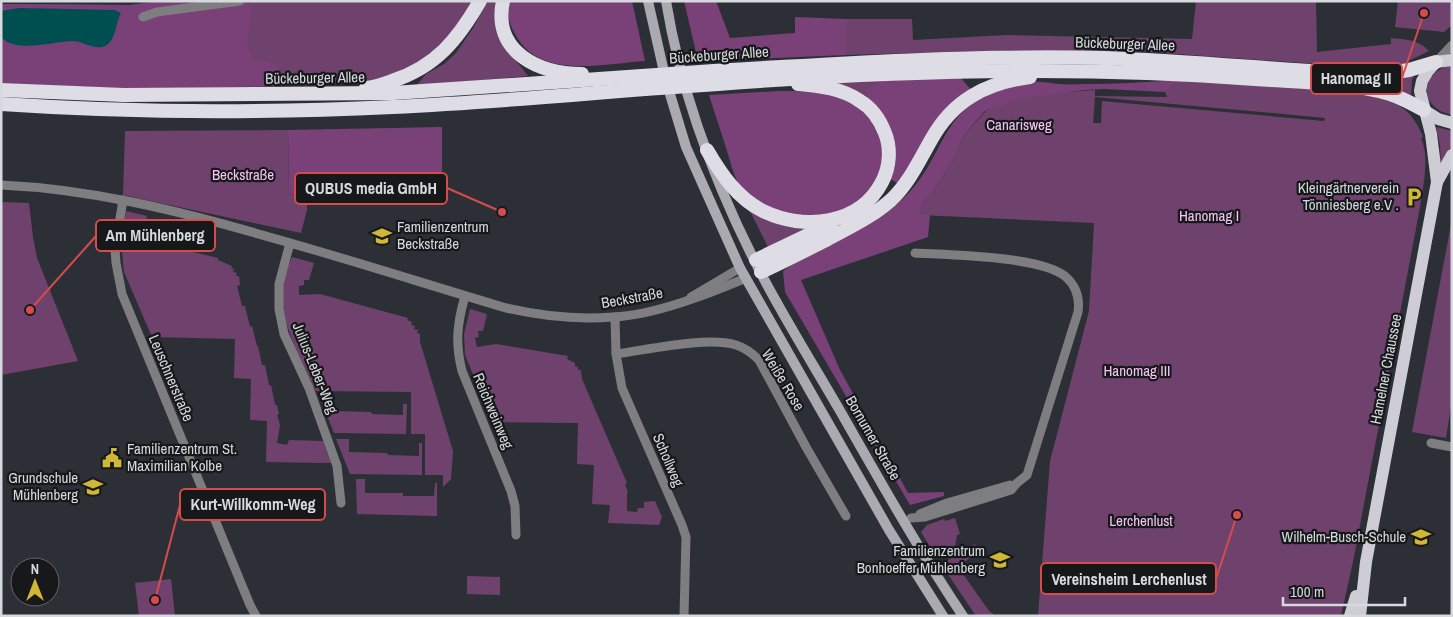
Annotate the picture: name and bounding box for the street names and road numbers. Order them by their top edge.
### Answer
street label: Bückeburger Allee [1075,31,1175,56]
street label: Bückeburger Allee [668,41,770,68]
street label: Bückeburger Allee [265,66,365,89]
street label: Beckstraße [599,282,665,313]
street label: Hamelner Chaussee [1365,312,1407,426]
street label: Julius-Leber-Weg [288,319,343,417]
street label: Leuschnerstraße [144,331,199,425]
street label: Weiße Rose [757,345,810,414]
street label: Reichweinweg [468,370,519,452]
street label: Bornumer Straße [841,392,906,484]
street label: Schollweg [648,430,689,490]

